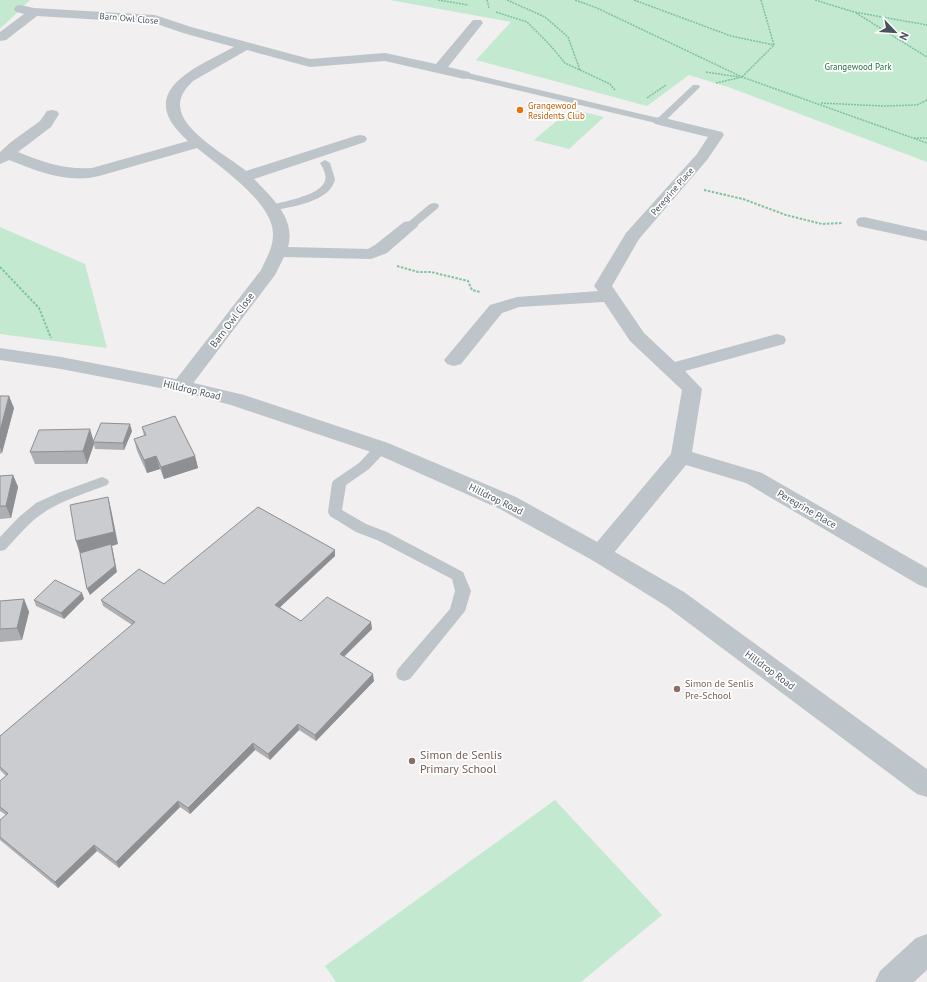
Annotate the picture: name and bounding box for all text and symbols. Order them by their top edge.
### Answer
street label: Barn Owl Close [99,10,159,26]
north arrow [875,12,915,52]
text: N [896,30,912,42]
park label: Grangewood Park [824,61,892,72]
place label: Grangewood Residents Club [528,100,585,121]
marker: Grangewood Residents Club [515,105,525,115]
street label: Peregrine Place [648,165,696,217]
street label: Barn Owl Close [207,290,257,350]
street label: Hilldrop Road [162,377,222,403]
street label: Hilldrop Road [467,480,525,518]
street label: Peregrine Place [775,487,839,531]
street label: Hilldrop Road [742,648,798,692]
place label: Simon de Senlis Pre-School [685,677,753,702]
marker: Simon de Senlis Pre-School [672,684,682,694]
place label: Simon de Senlis Primary School [420,747,502,776]
marker: Simon de Senlis Primary School [407,756,417,766]

